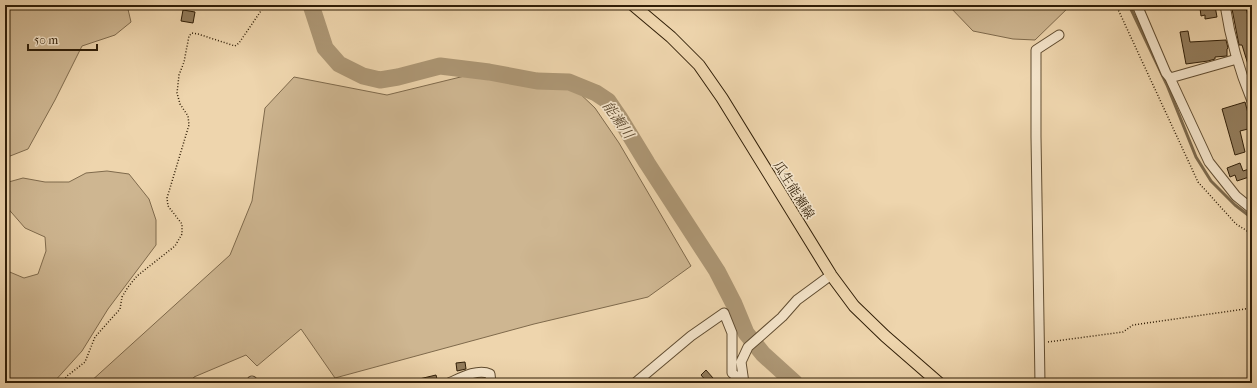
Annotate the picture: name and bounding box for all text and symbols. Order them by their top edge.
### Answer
scale bar [28,26,97,52]
text: 50 m [34,33,58,47]
water label: 能瀬川 [599,98,638,144]
street label: 瓜生能瀬線 [770,158,818,222]

